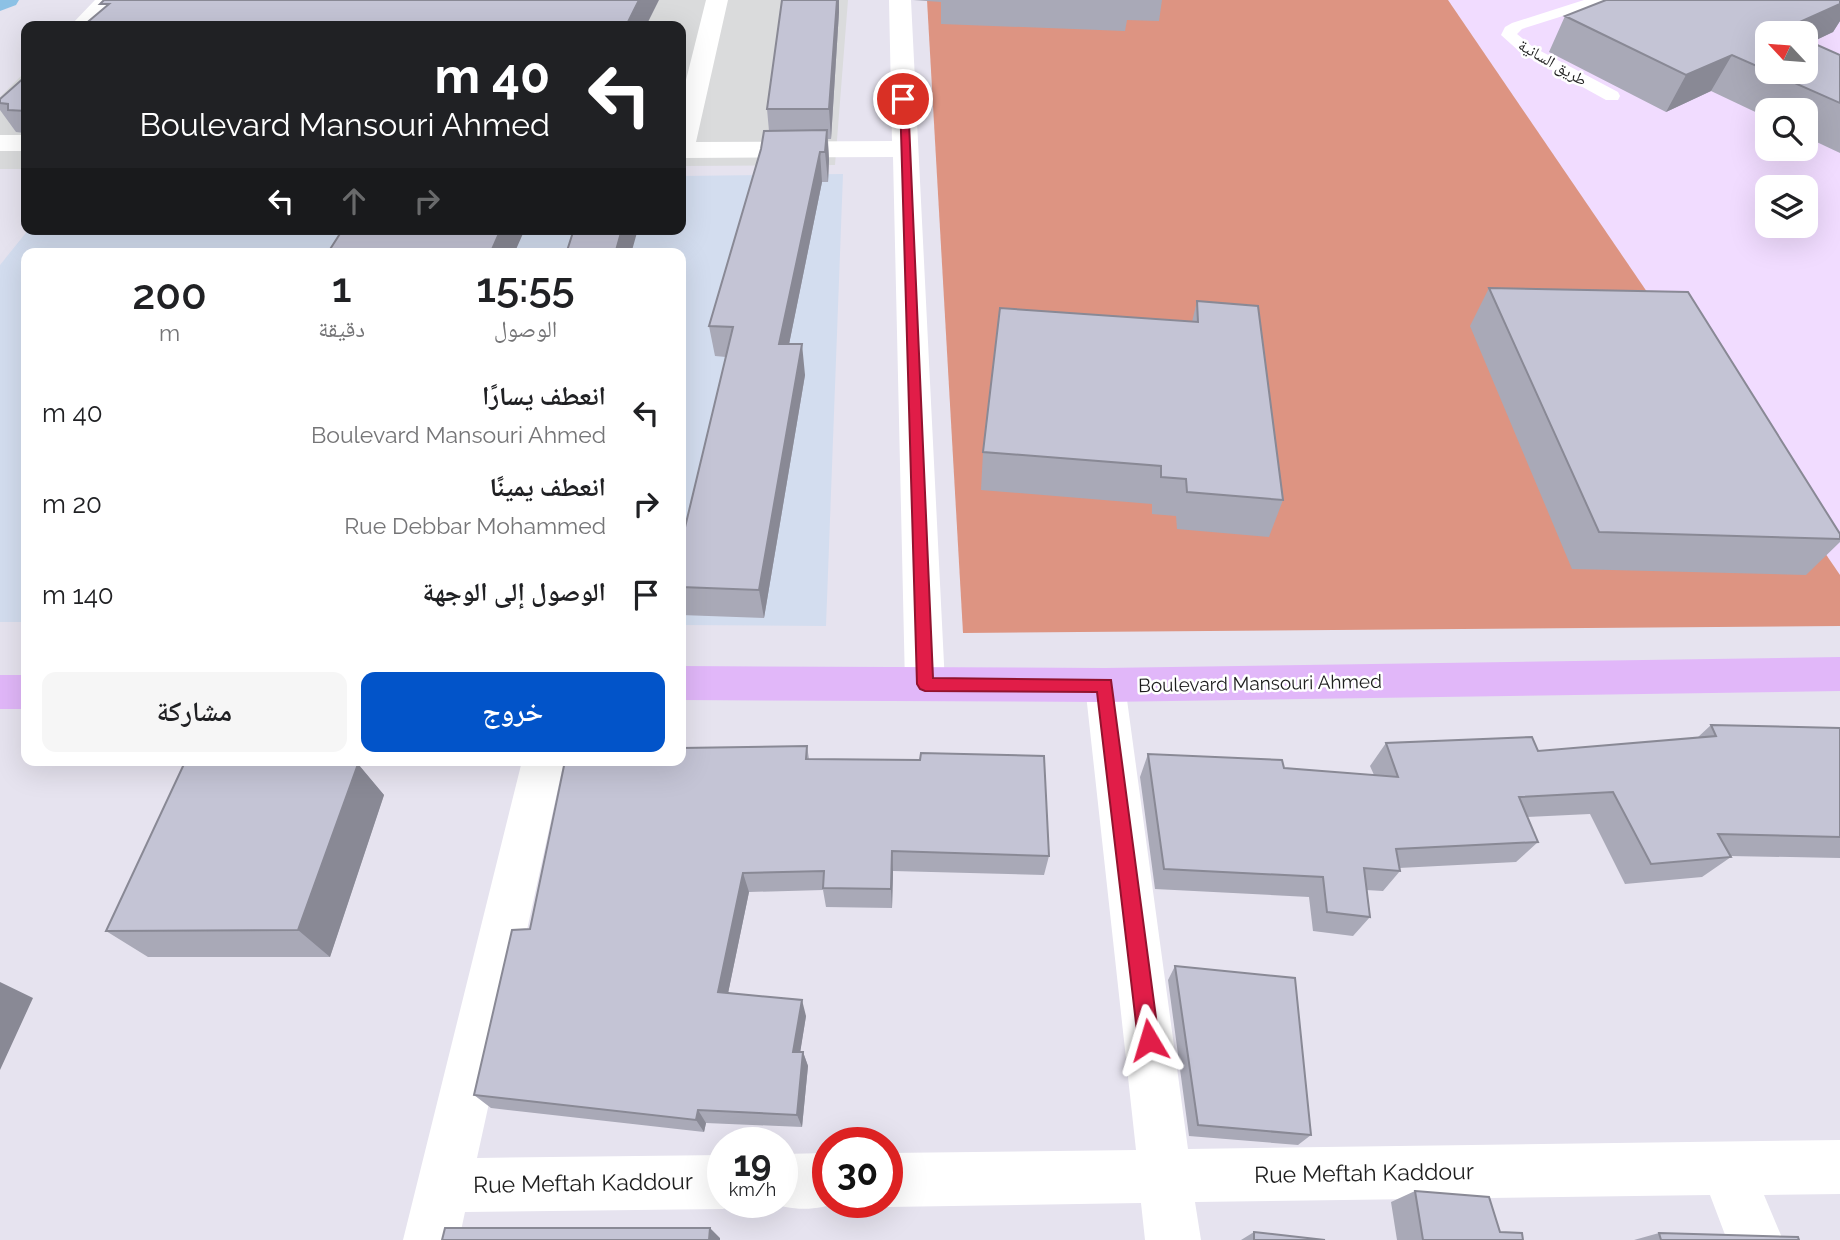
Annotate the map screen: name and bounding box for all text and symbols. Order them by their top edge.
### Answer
north arrow [1755,21,1818,84]
map controls [1755,21,1818,238]
street label: طريق السانية [1515,35,1590,91]
text: 40 m [435,47,550,104]
icon: left [574,49,665,140]
pin [873,69,933,129]
icon: arrive [884,80,922,118]
button: search [1755,98,1818,161]
text: Boulevard Mansouri Ahmed [139,106,550,143]
button: layers [1755,175,1818,238]
icon: left [262,182,300,220]
icon: ahead [335,182,373,220]
icon: right [408,182,446,220]
text: 1 [332,263,351,312]
text: 15:55 [476,263,575,312]
text: 200 [132,270,207,319]
text: دقيقة [318,315,365,342]
text: الوصول [494,315,557,342]
text: m [159,319,180,346]
text: انعطف يسارًا [482,381,606,411]
icon: left [627,394,665,432]
text: 40 m [42,398,103,428]
text: Boulevard Mansouri Ahmed [311,421,606,448]
text: انعطف يمينًا [489,472,606,502]
icon: right [627,485,665,523]
text: 20 m [42,489,102,519]
text: Rue Debbar Mohammed [344,512,606,539]
icon: arrive [627,576,665,614]
text: الوصول إلى الوجهة [423,577,606,607]
text: 140 m [42,580,114,610]
street label: Boulevard Mansouri Ahmed [1138,670,1382,696]
button: مشاركة [42,672,347,752]
button: خروج [361,672,665,752]
position arrow [1112,1003,1186,1077]
speed limit sign: 30 [812,1127,903,1218]
text: 19 [734,1143,771,1184]
street label: Rue Meftah Kaddour [1254,1157,1474,1188]
street label: Rue Meftah Kaddour [473,1167,693,1198]
text: km/h [729,1179,776,1200]

